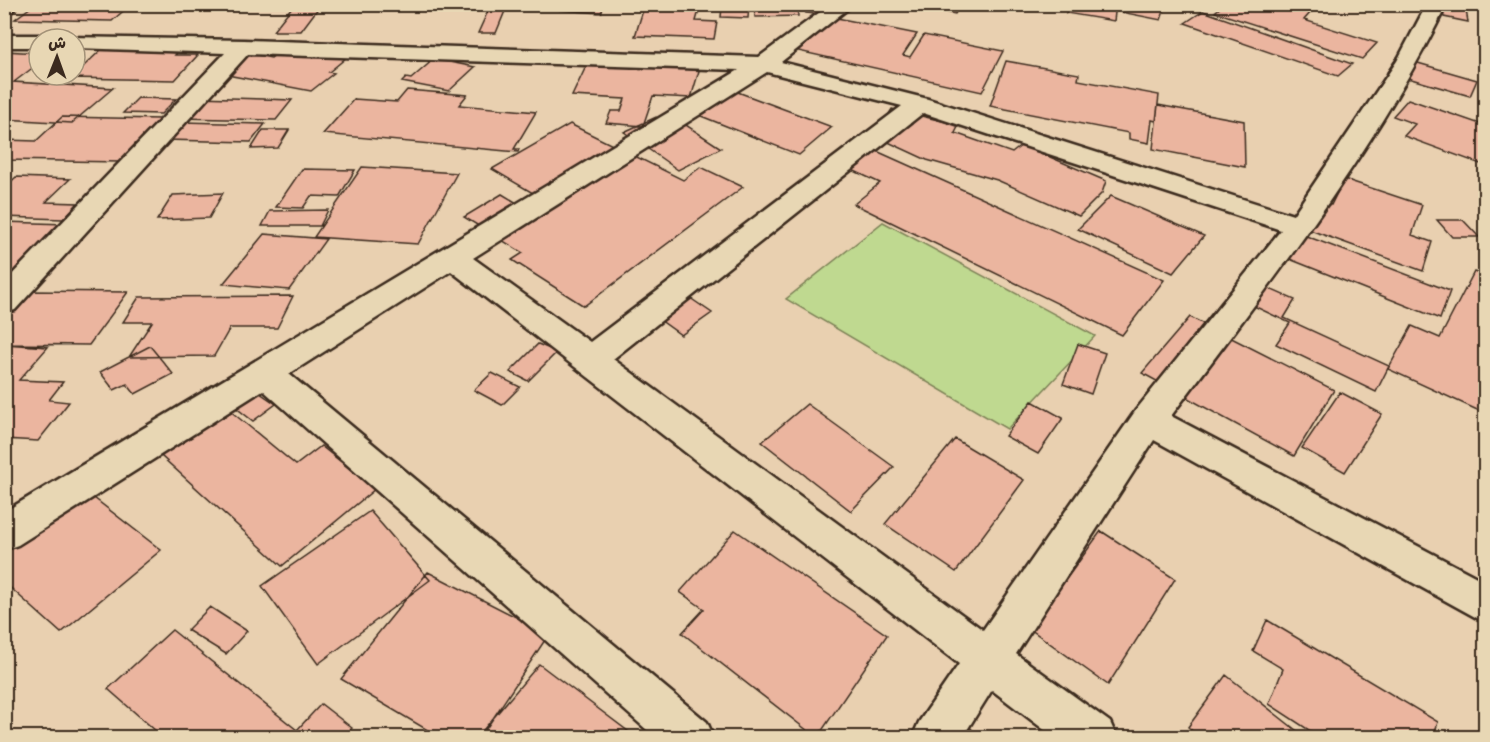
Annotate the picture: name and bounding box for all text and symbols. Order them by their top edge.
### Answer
north arrow [27,27,87,87]
text: ش [48,33,66,53]

